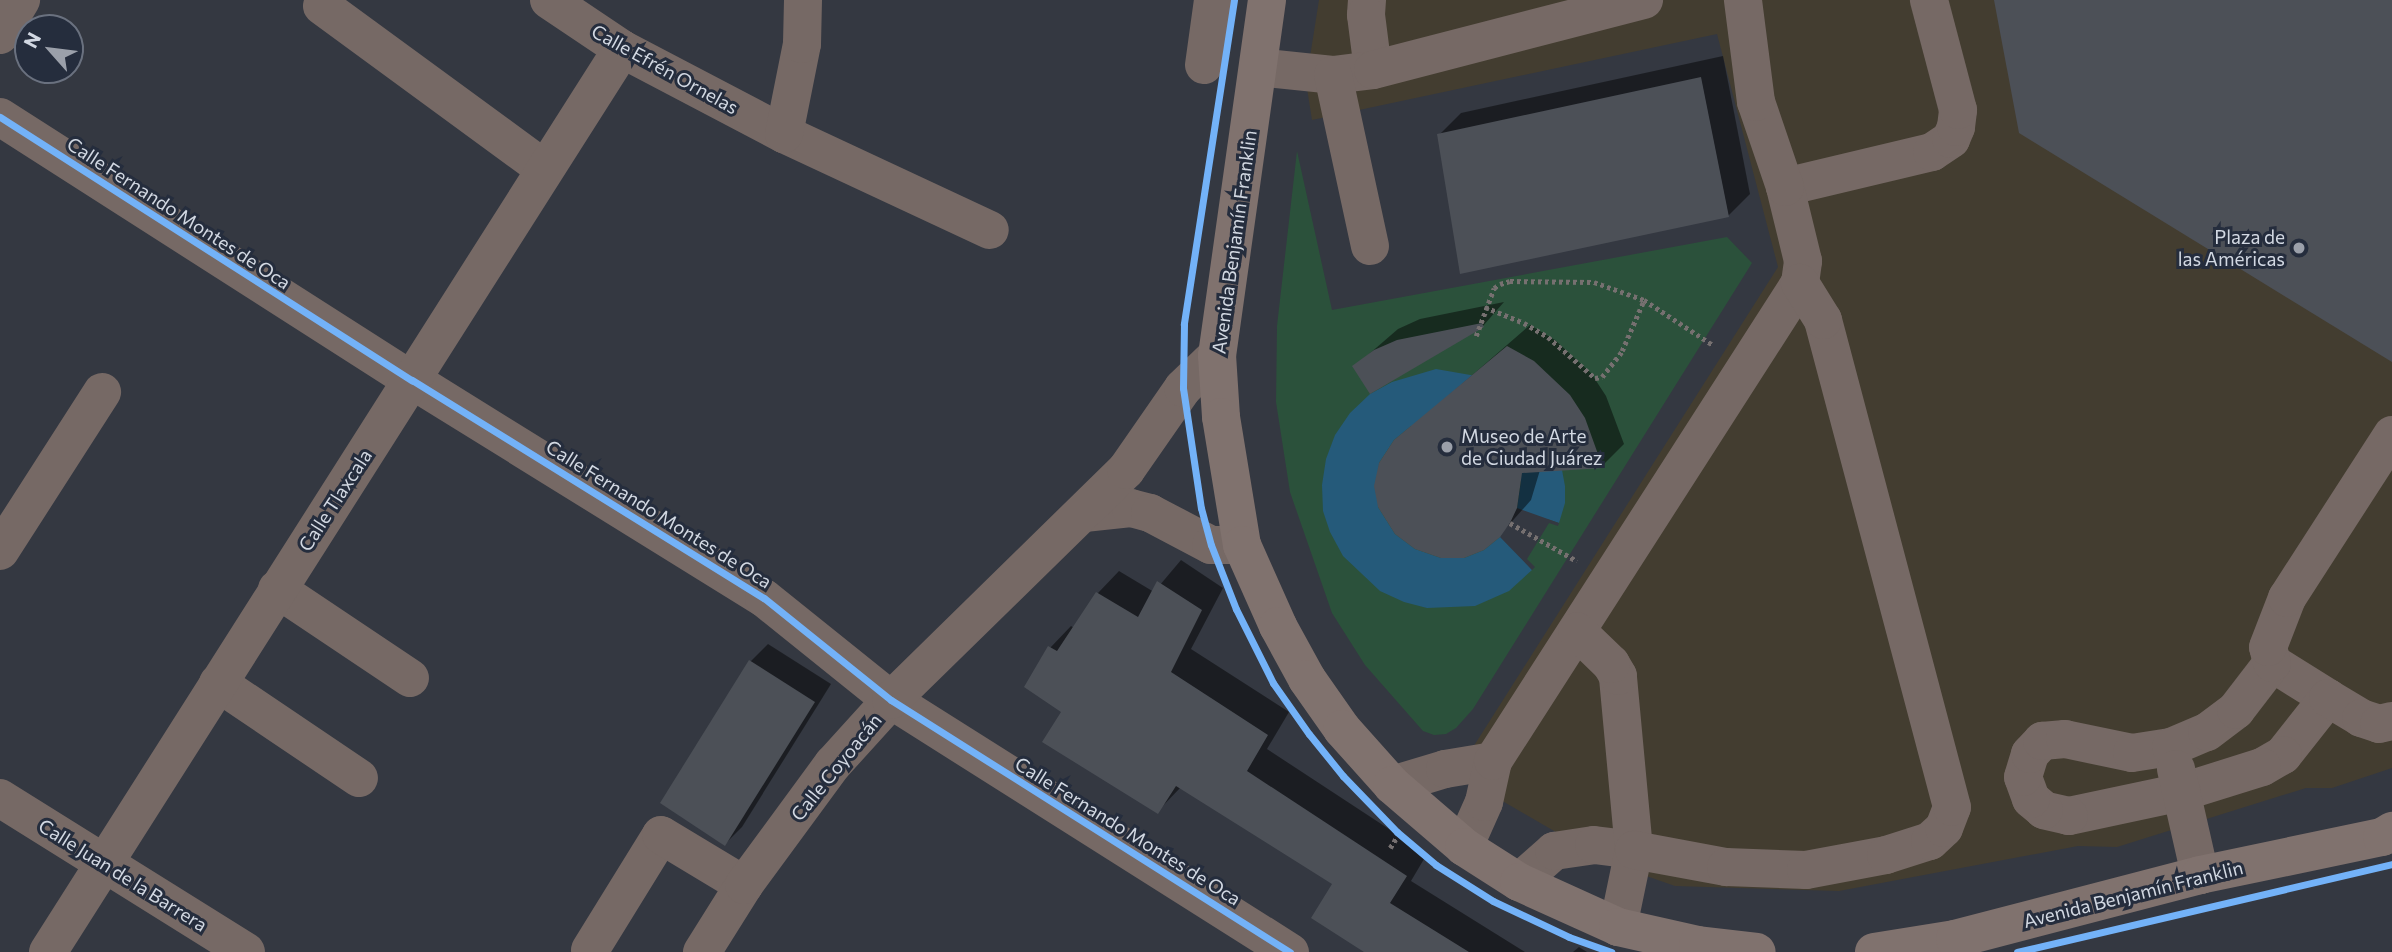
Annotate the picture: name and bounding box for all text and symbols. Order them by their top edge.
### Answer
north arrow [14,14,84,84]
street label: Calle Efrén Ornelas [588,19,742,119]
text: N [18,28,45,52]
street label: Avenida Benjamín Franklin [1207,129,1261,355]
street label: Calle Fernando Montes de Oca [63,132,295,294]
place label: Plaza de las Américas [2178,226,2285,270]
marker: Plaza de las Américas [2291,240,2307,256]
place label: Museo de Arte de Ciudad Juárez [1461,425,1602,469]
street label: Calle Fernando Montes de Oca [542,435,776,593]
marker: Museo de Arte de Ciudad Juárez [1439,439,1455,455]
street label: Calle Tlaxcala [294,445,376,555]
street label: Calle Coyoacán [786,709,886,825]
street label: Calle Fernando Montes de Oca [1011,752,1245,910]
street label: Calle Juan de la Barrera [35,814,211,936]
street label: Avenida Benjamín Franklin [2021,856,2245,932]

